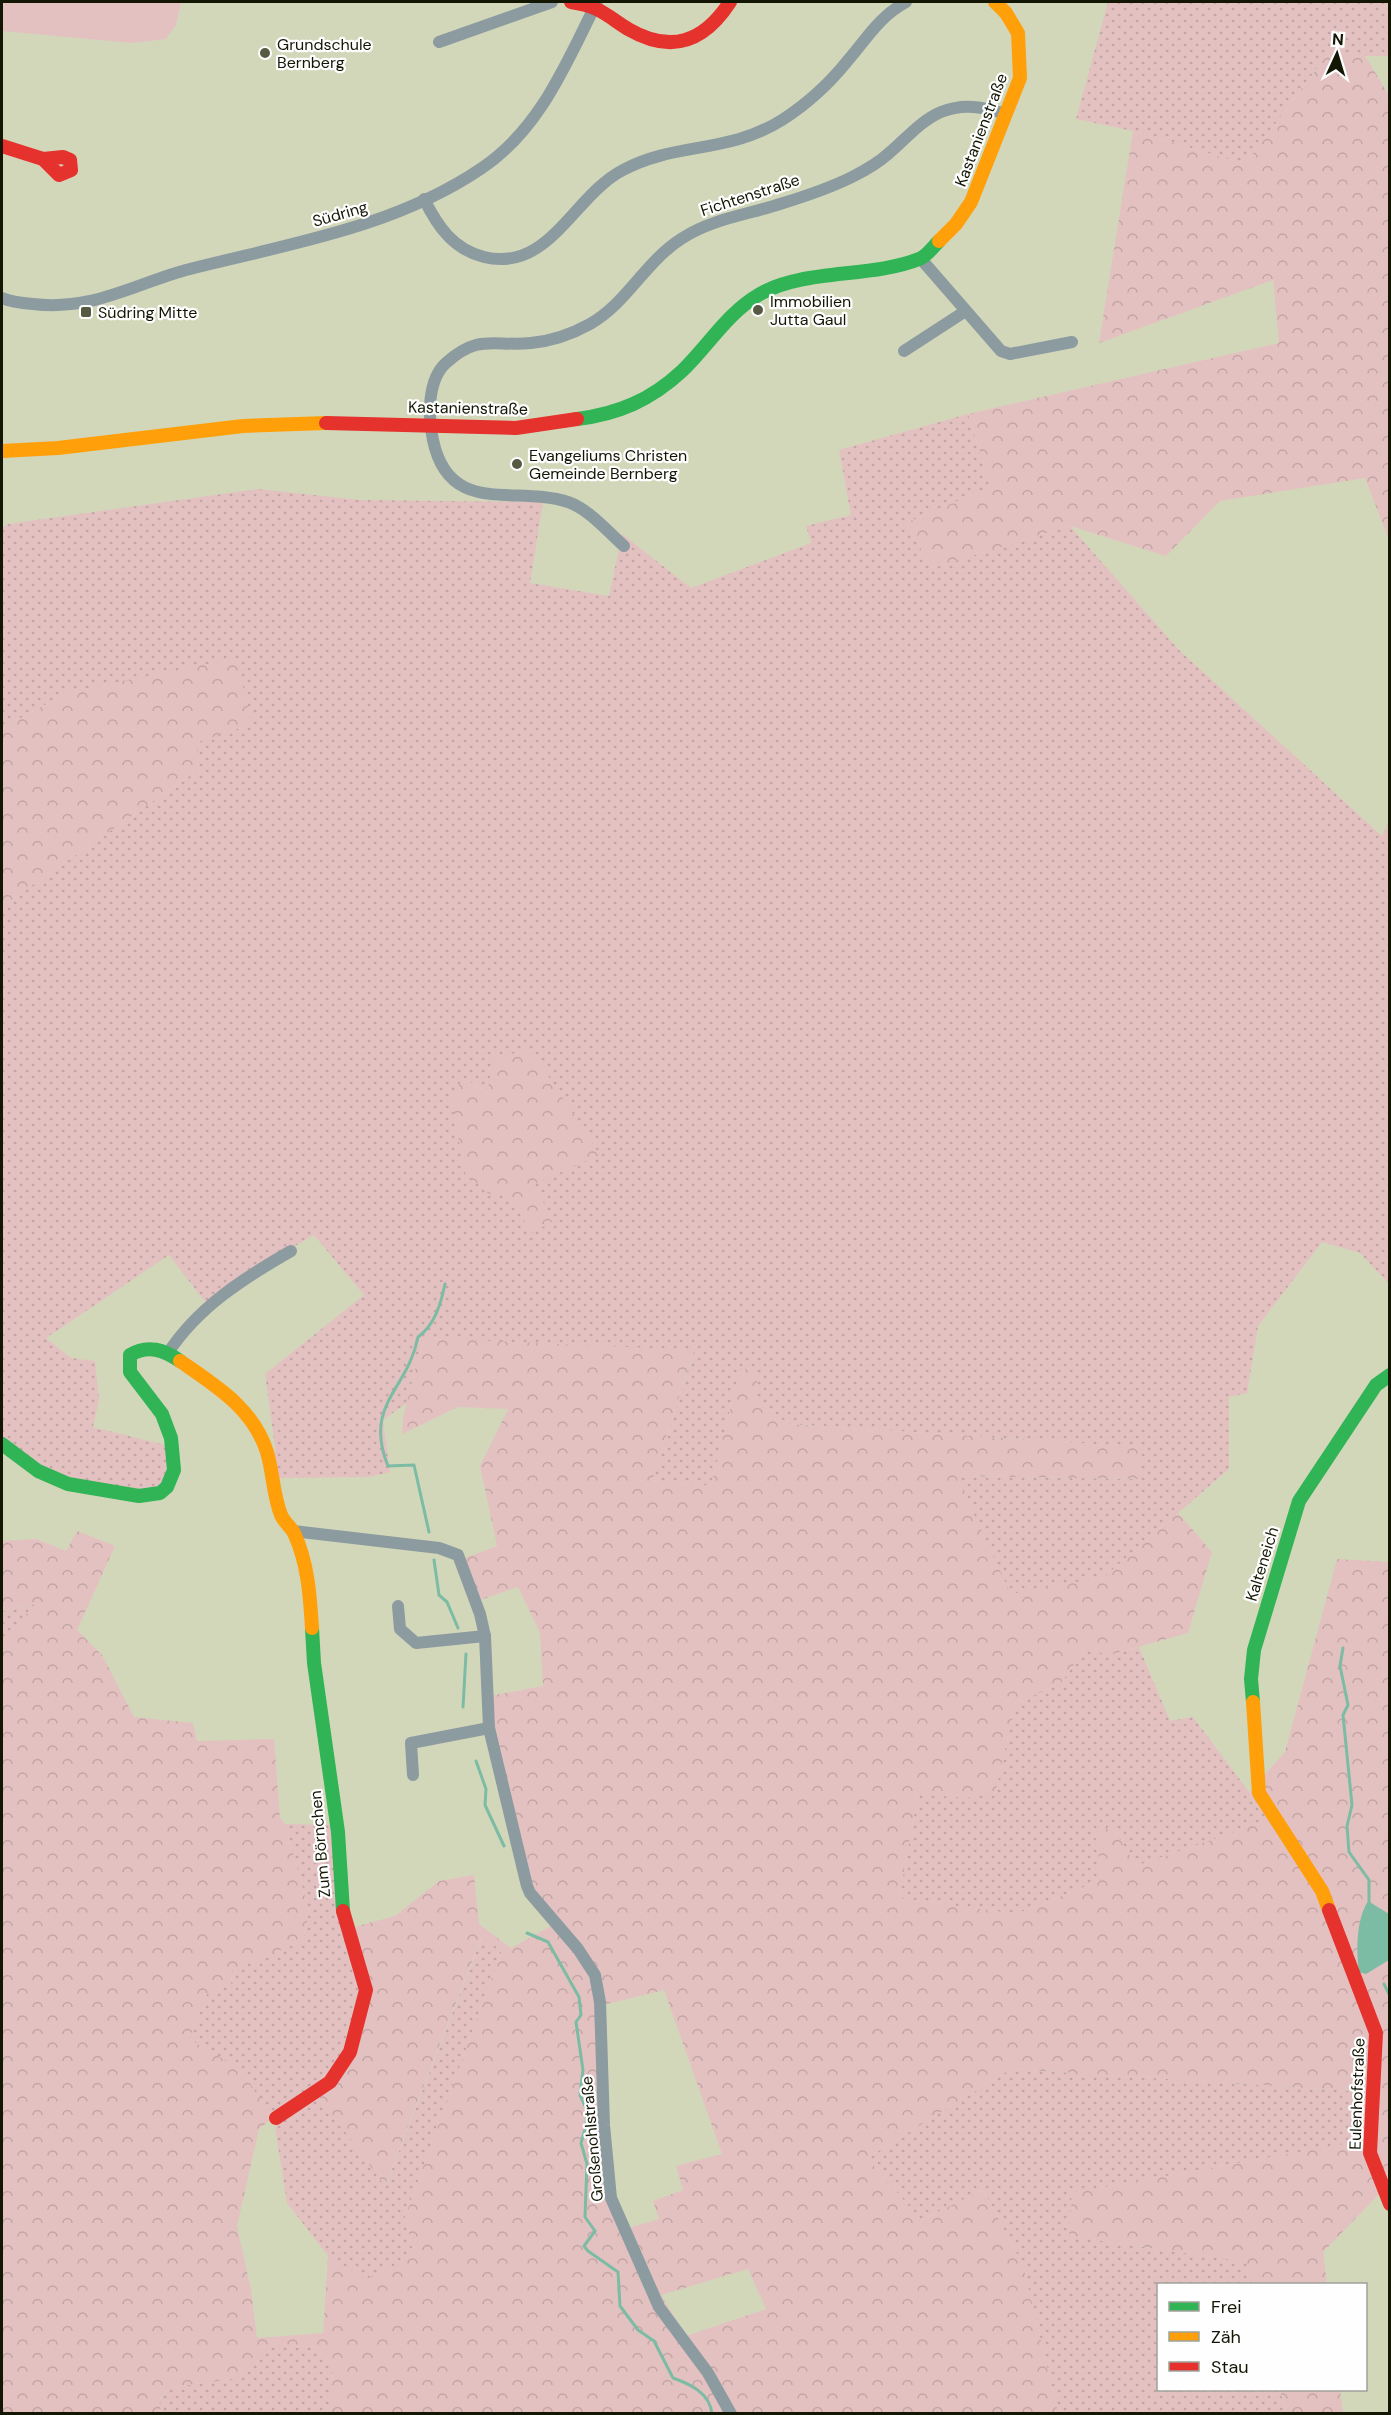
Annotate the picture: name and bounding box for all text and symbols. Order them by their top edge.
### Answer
north arrow [1307,24,1367,84]
text: N [1331,29,1345,50]
place label: Grundschule Bernberg [277,34,372,73]
marker: Grundschule Bernberg [258,46,272,60]
street label: Kastanienstraße [950,70,1012,190]
street label: Fichtenstraße [698,169,802,221]
street label: Südring [310,196,370,232]
place label: Immobilien Jutta Gaul [770,291,851,330]
place label: Südring Mitte [98,302,197,323]
marker: Immobilien Jutta Gaul [751,303,765,317]
marker: Südring Mitte [79,305,93,319]
street label: Kastanienstraße [408,396,528,420]
place label: Evangeliums Christen Gemeinde Bernberg [529,445,687,484]
marker: Evangeliums Christen Gemeinde Bernberg [510,457,524,471]
street label: Kalteneich [1241,1524,1283,1604]
street label: Zum Börnchen [305,1790,335,1898]
street label: Eulenhofstraße [1345,2038,1369,2150]
street label: Großenohlstraße [576,2075,608,2203]
legend [1157,2283,1367,2391]
text: Frei [1211,2295,1242,2319]
text: Zäh [1211,2325,1241,2349]
text: Stau [1211,2355,1249,2379]

